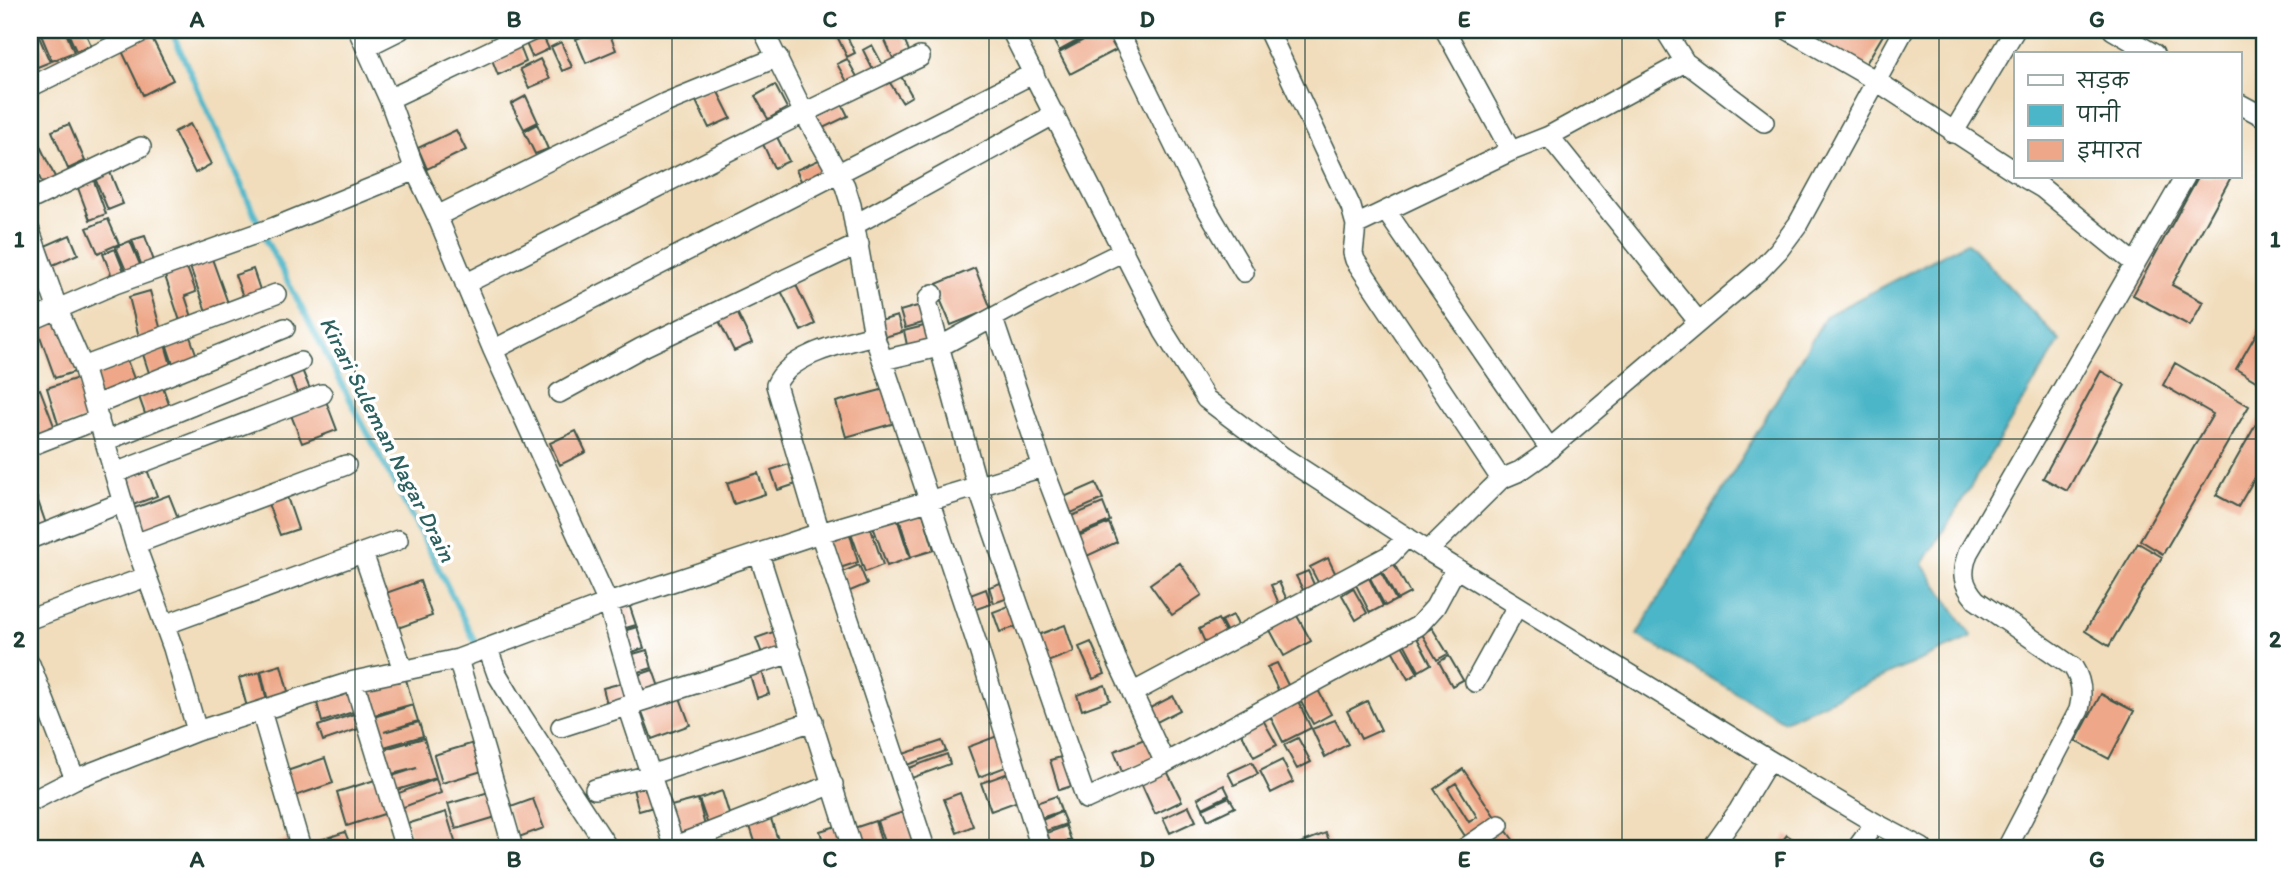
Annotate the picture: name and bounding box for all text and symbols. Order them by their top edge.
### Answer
text: A [189,5,205,33]
text: B [507,5,522,33]
text: C [823,5,838,33]
text: D [1139,5,1155,33]
text: E [1458,5,1471,33]
text: F [1774,5,1787,33]
text: G [2089,5,2105,33]
legend [2014,52,2242,178]
text: सड़क [2076,68,2130,94]
text: पानी [2076,99,2122,127]
text: इमारत [2077,138,2143,163]
text: 1 [14,225,25,253]
text: 1 [2270,225,2281,253]
water label: Kirari Suleman Nagar Drain [314,312,463,567]
text: 2 [13,625,26,653]
text: 2 [2269,625,2282,653]
text: A [189,845,205,873]
text: B [507,845,522,873]
text: C [823,845,838,873]
text: D [1139,845,1155,873]
text: E [1458,845,1471,873]
text: F [1774,845,1787,873]
text: G [2089,845,2105,873]

